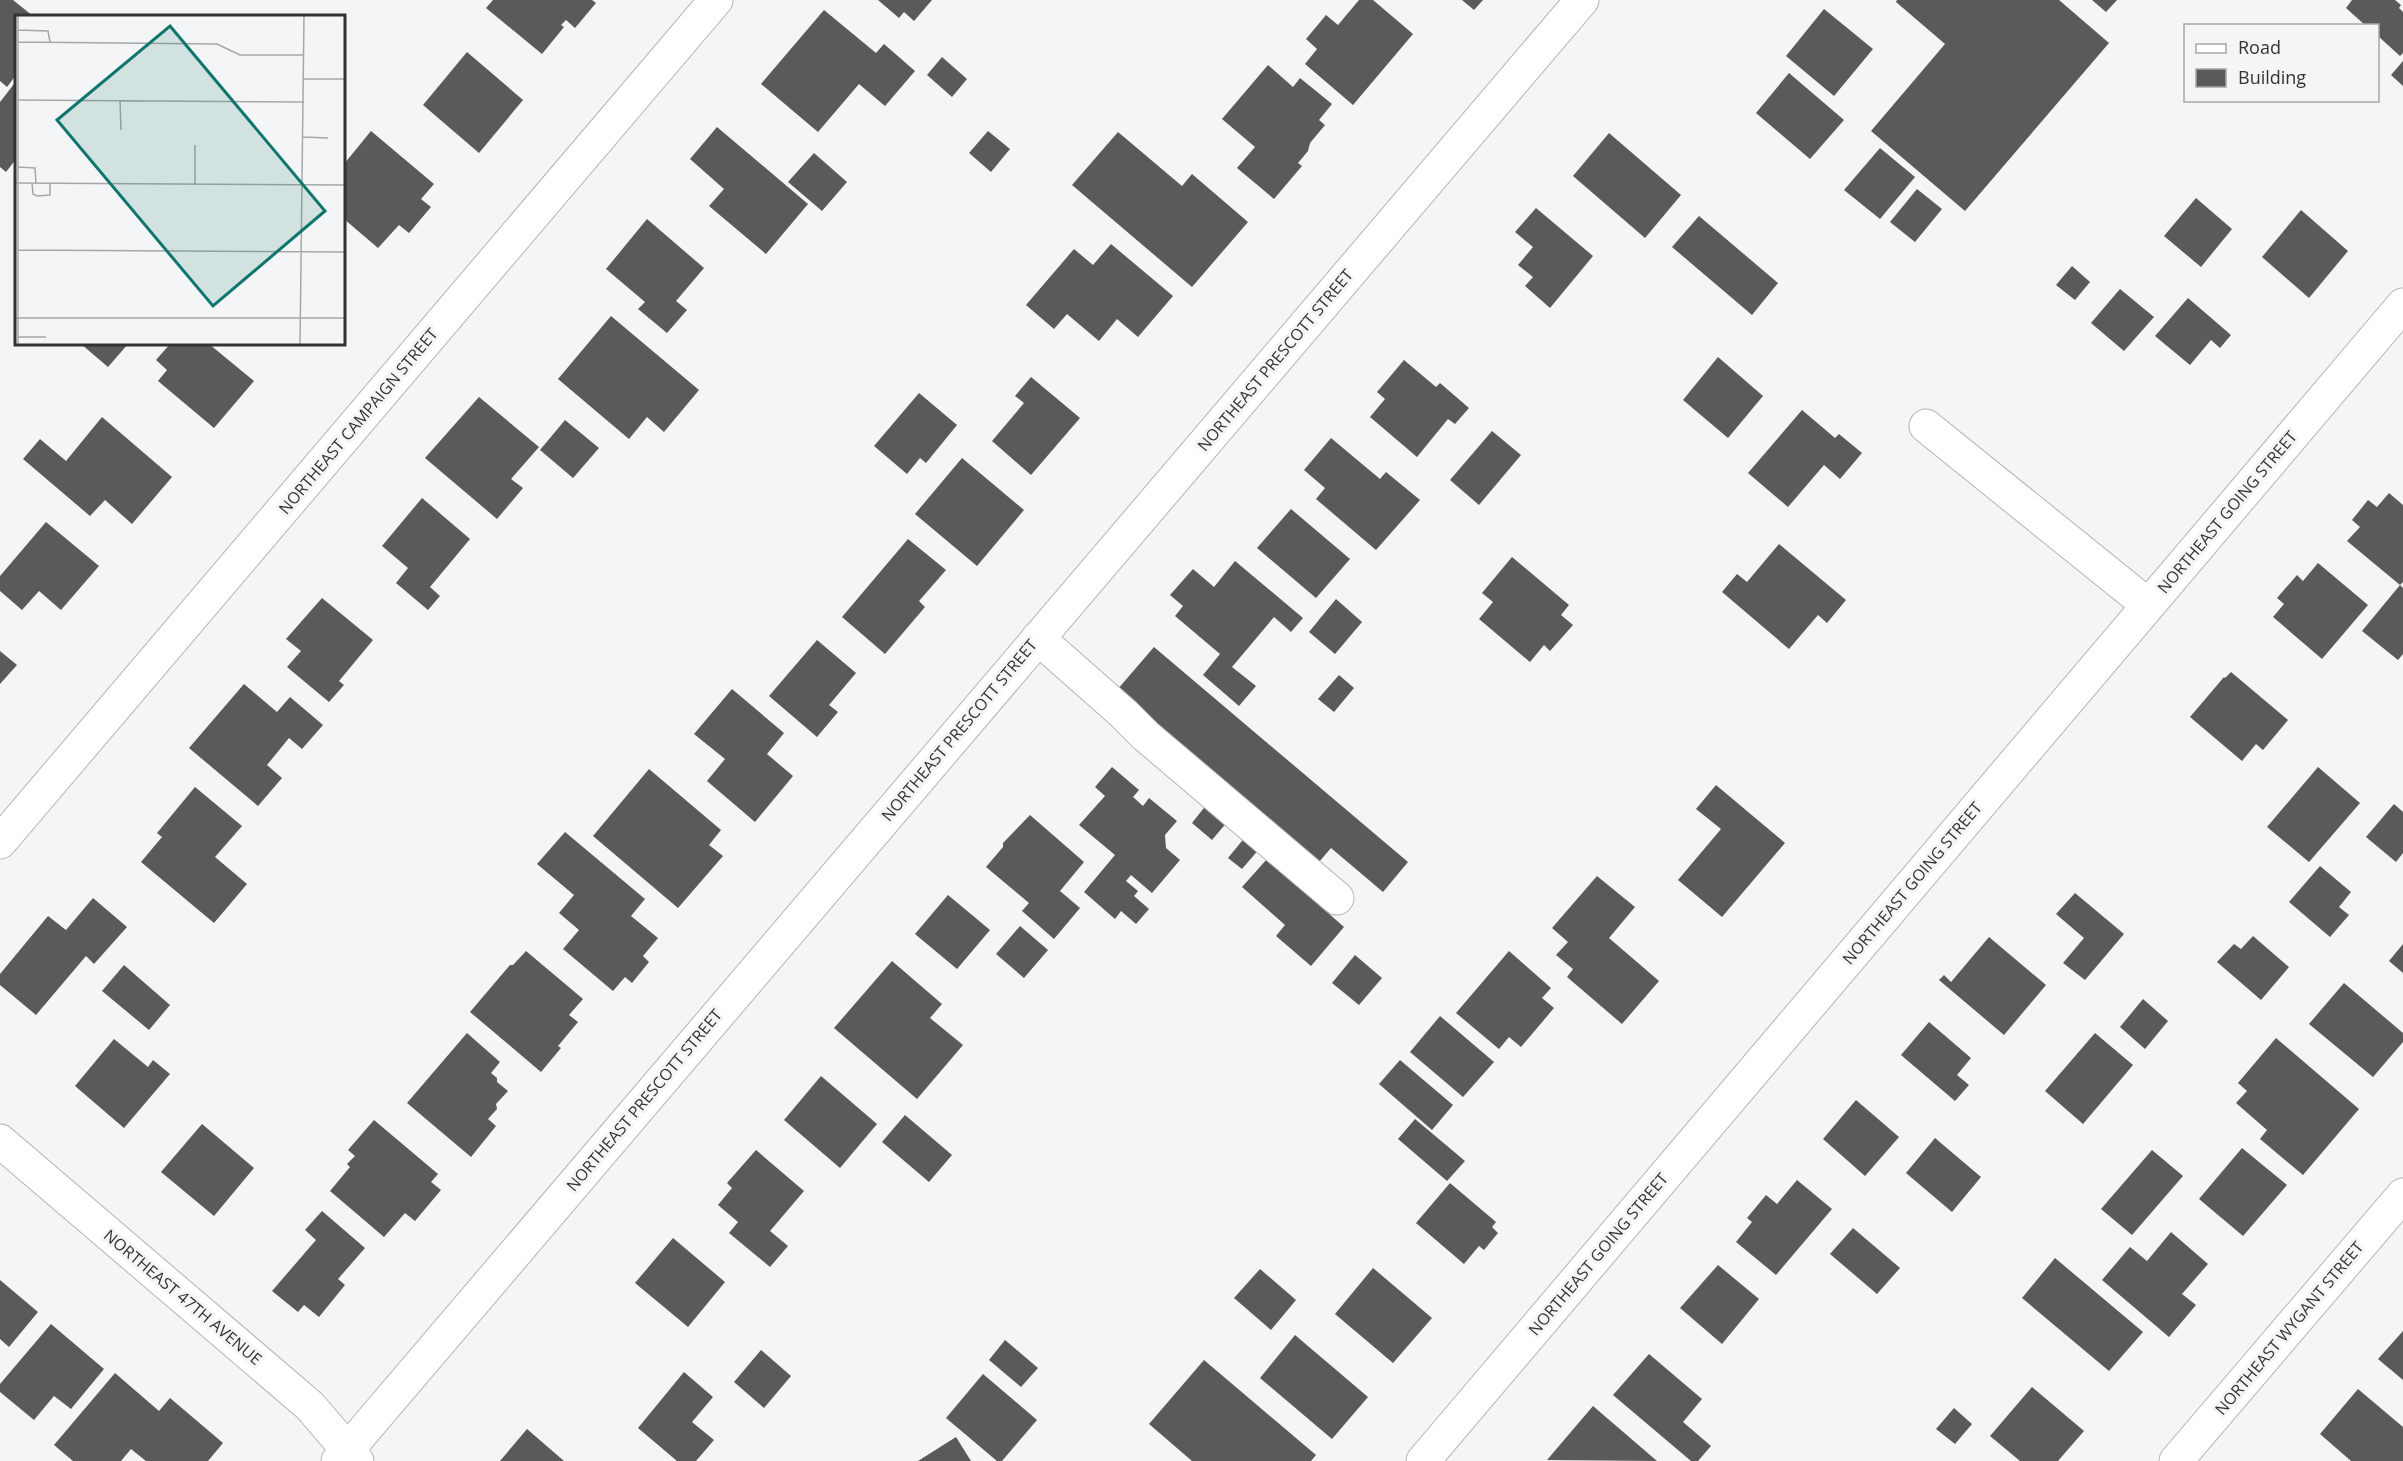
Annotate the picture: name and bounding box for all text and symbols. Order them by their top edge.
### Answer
inset map [15,15,345,345]
legend [2184,24,2379,102]
text: Road [2238,35,2281,59]
text: Building [2238,65,2306,89]
street label: NORTHEAST PRESCOTT STREET [1192,264,1358,456]
street label: NORTHEAST CAMPAIGN STREET [274,323,443,519]
street label: NORTHEAST GOING STREET [2152,426,2302,598]
street label: NORTHEAST PRESCOTT STREET [876,634,1042,826]
street label: NORTHEAST GOING STREET [1837,797,1987,969]
street label: NORTHEAST PRESCOTT STREET [561,1004,727,1196]
street label: NORTHEAST GOING STREET [1523,1168,1673,1340]
street label: NORTHEAST 47TH AVENUE [99,1224,267,1370]
street label: NORTHEAST WYGANT STREET [2210,1236,2368,1419]

